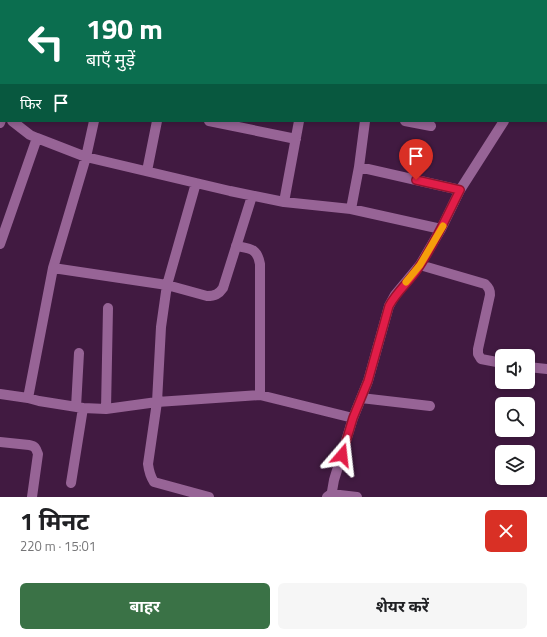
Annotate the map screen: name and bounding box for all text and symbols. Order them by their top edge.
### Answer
text: 190 m [86,7,163,50]
icon: left [20,16,72,68]
text: बाएँ मुड़ें [86,46,135,73]
text: फिर [20,92,42,115]
icon: arrive [50,92,72,114]
pin [399,139,433,180]
icon: arrive [405,145,427,167]
map controls [495,349,535,485]
button: sound [495,349,535,389]
button: search [495,397,535,437]
position arrow [321,434,363,476]
button: layers [495,445,535,485]
text: 1 मिनट [20,503,89,539]
button: close [485,510,527,552]
text: 220 m · 15:01 [20,536,96,556]
button: बाहर [20,583,270,629]
button: शेयर करें [278,583,527,629]

